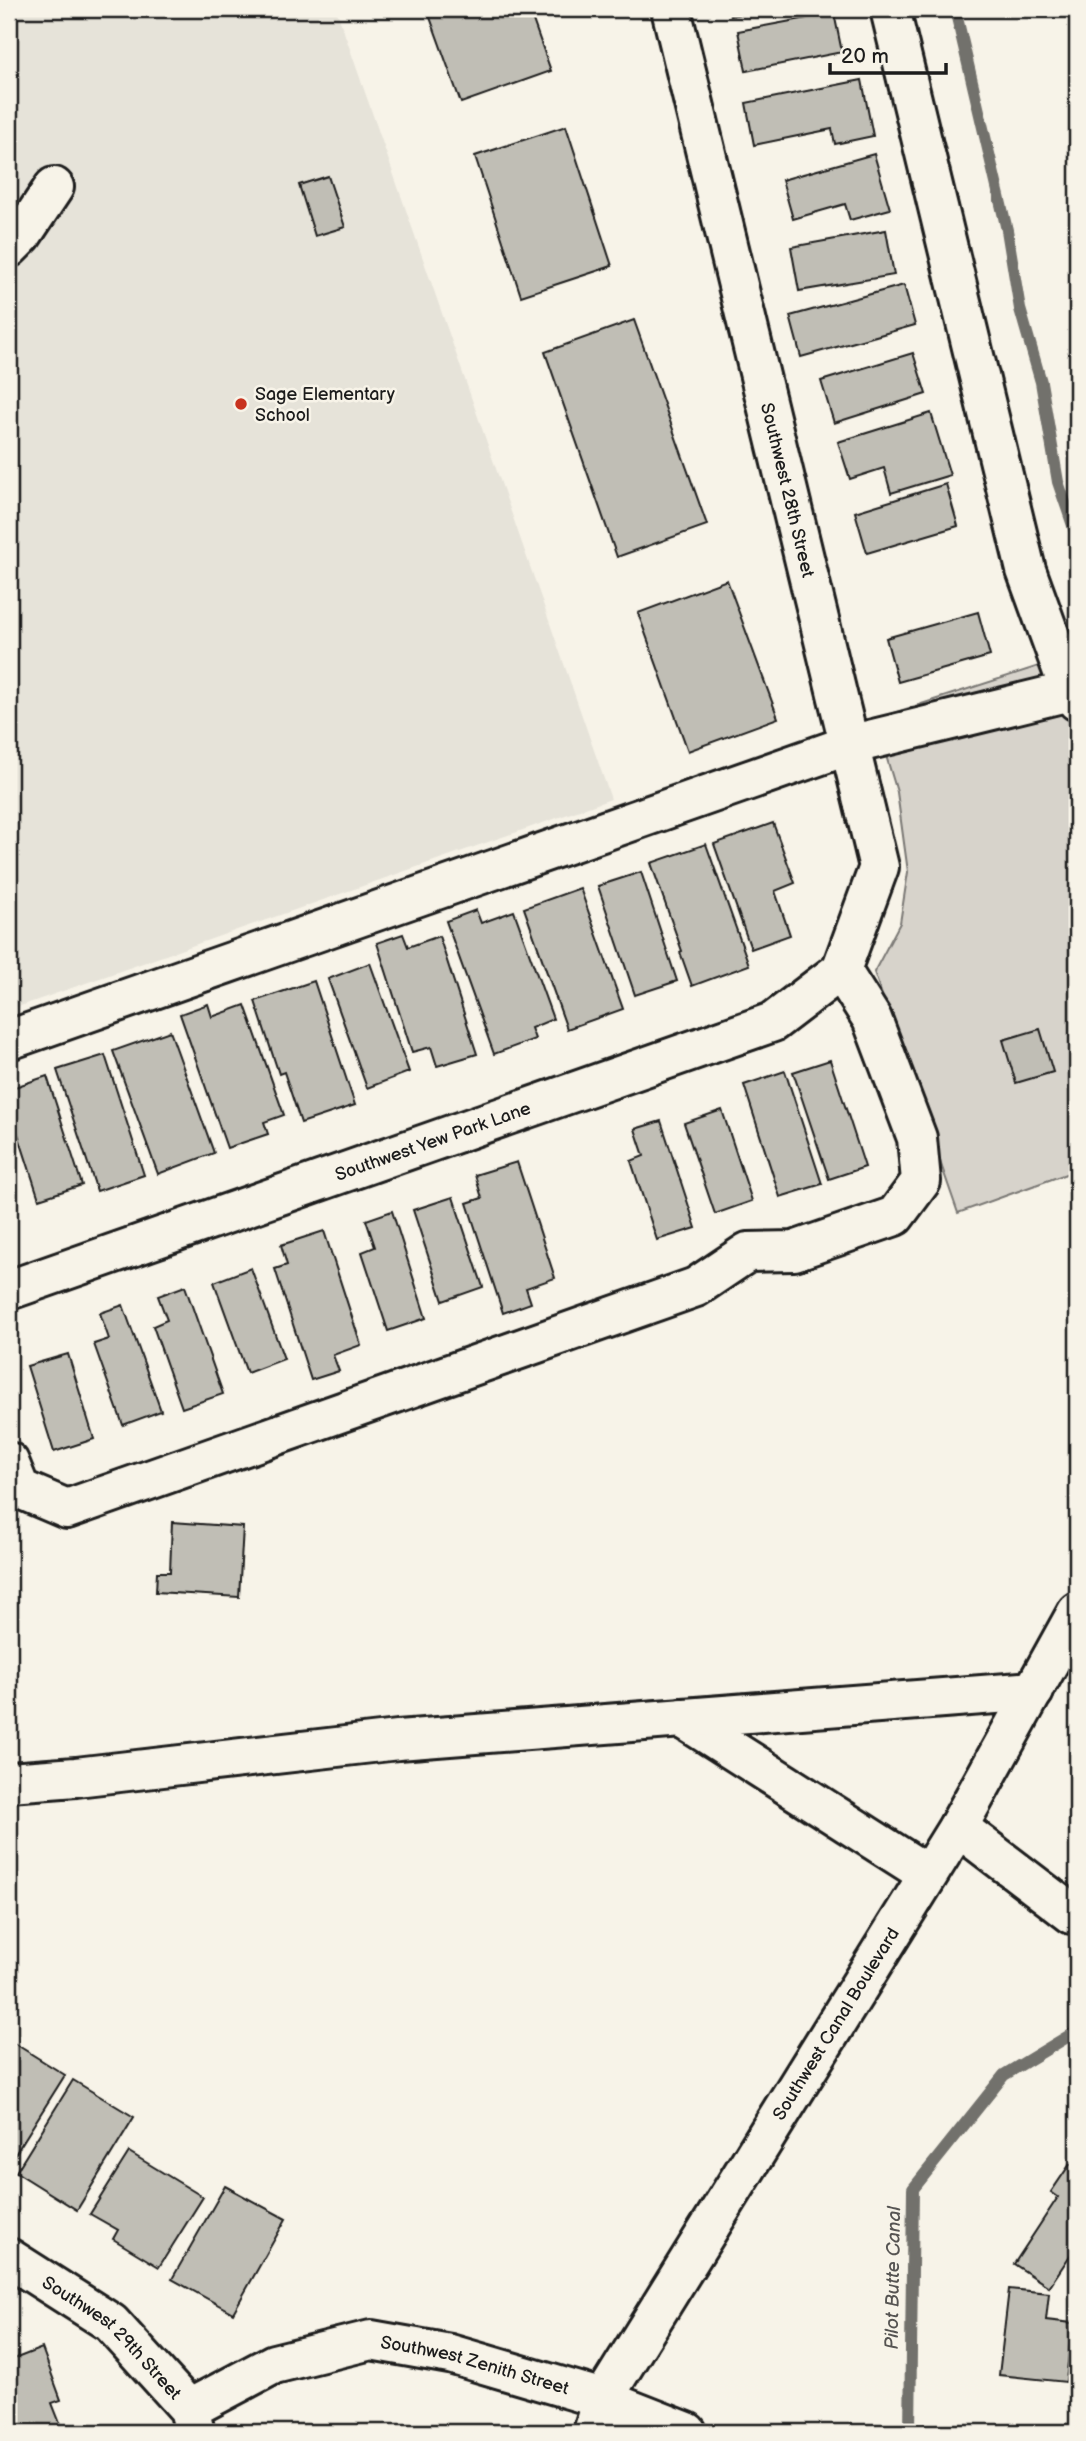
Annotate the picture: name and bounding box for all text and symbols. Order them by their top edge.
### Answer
scale bar [830,32,946,76]
text: 20 m [841,44,889,69]
place label: Sage Elementary School [255,384,396,426]
marker: Sage Elementary School [233,396,249,412]
street label: Southwest 28th Street [756,401,819,580]
street label: Southwest Yew Park Lane [333,1098,534,1186]
street label: Southwest Canal Boulevard [769,1924,904,2124]
water label: Pilot Butte Canal [881,2205,906,2350]
street label: Southwest 29th Street [38,2272,186,2404]
street label: Southwest Zenith Street [379,2332,572,2400]

